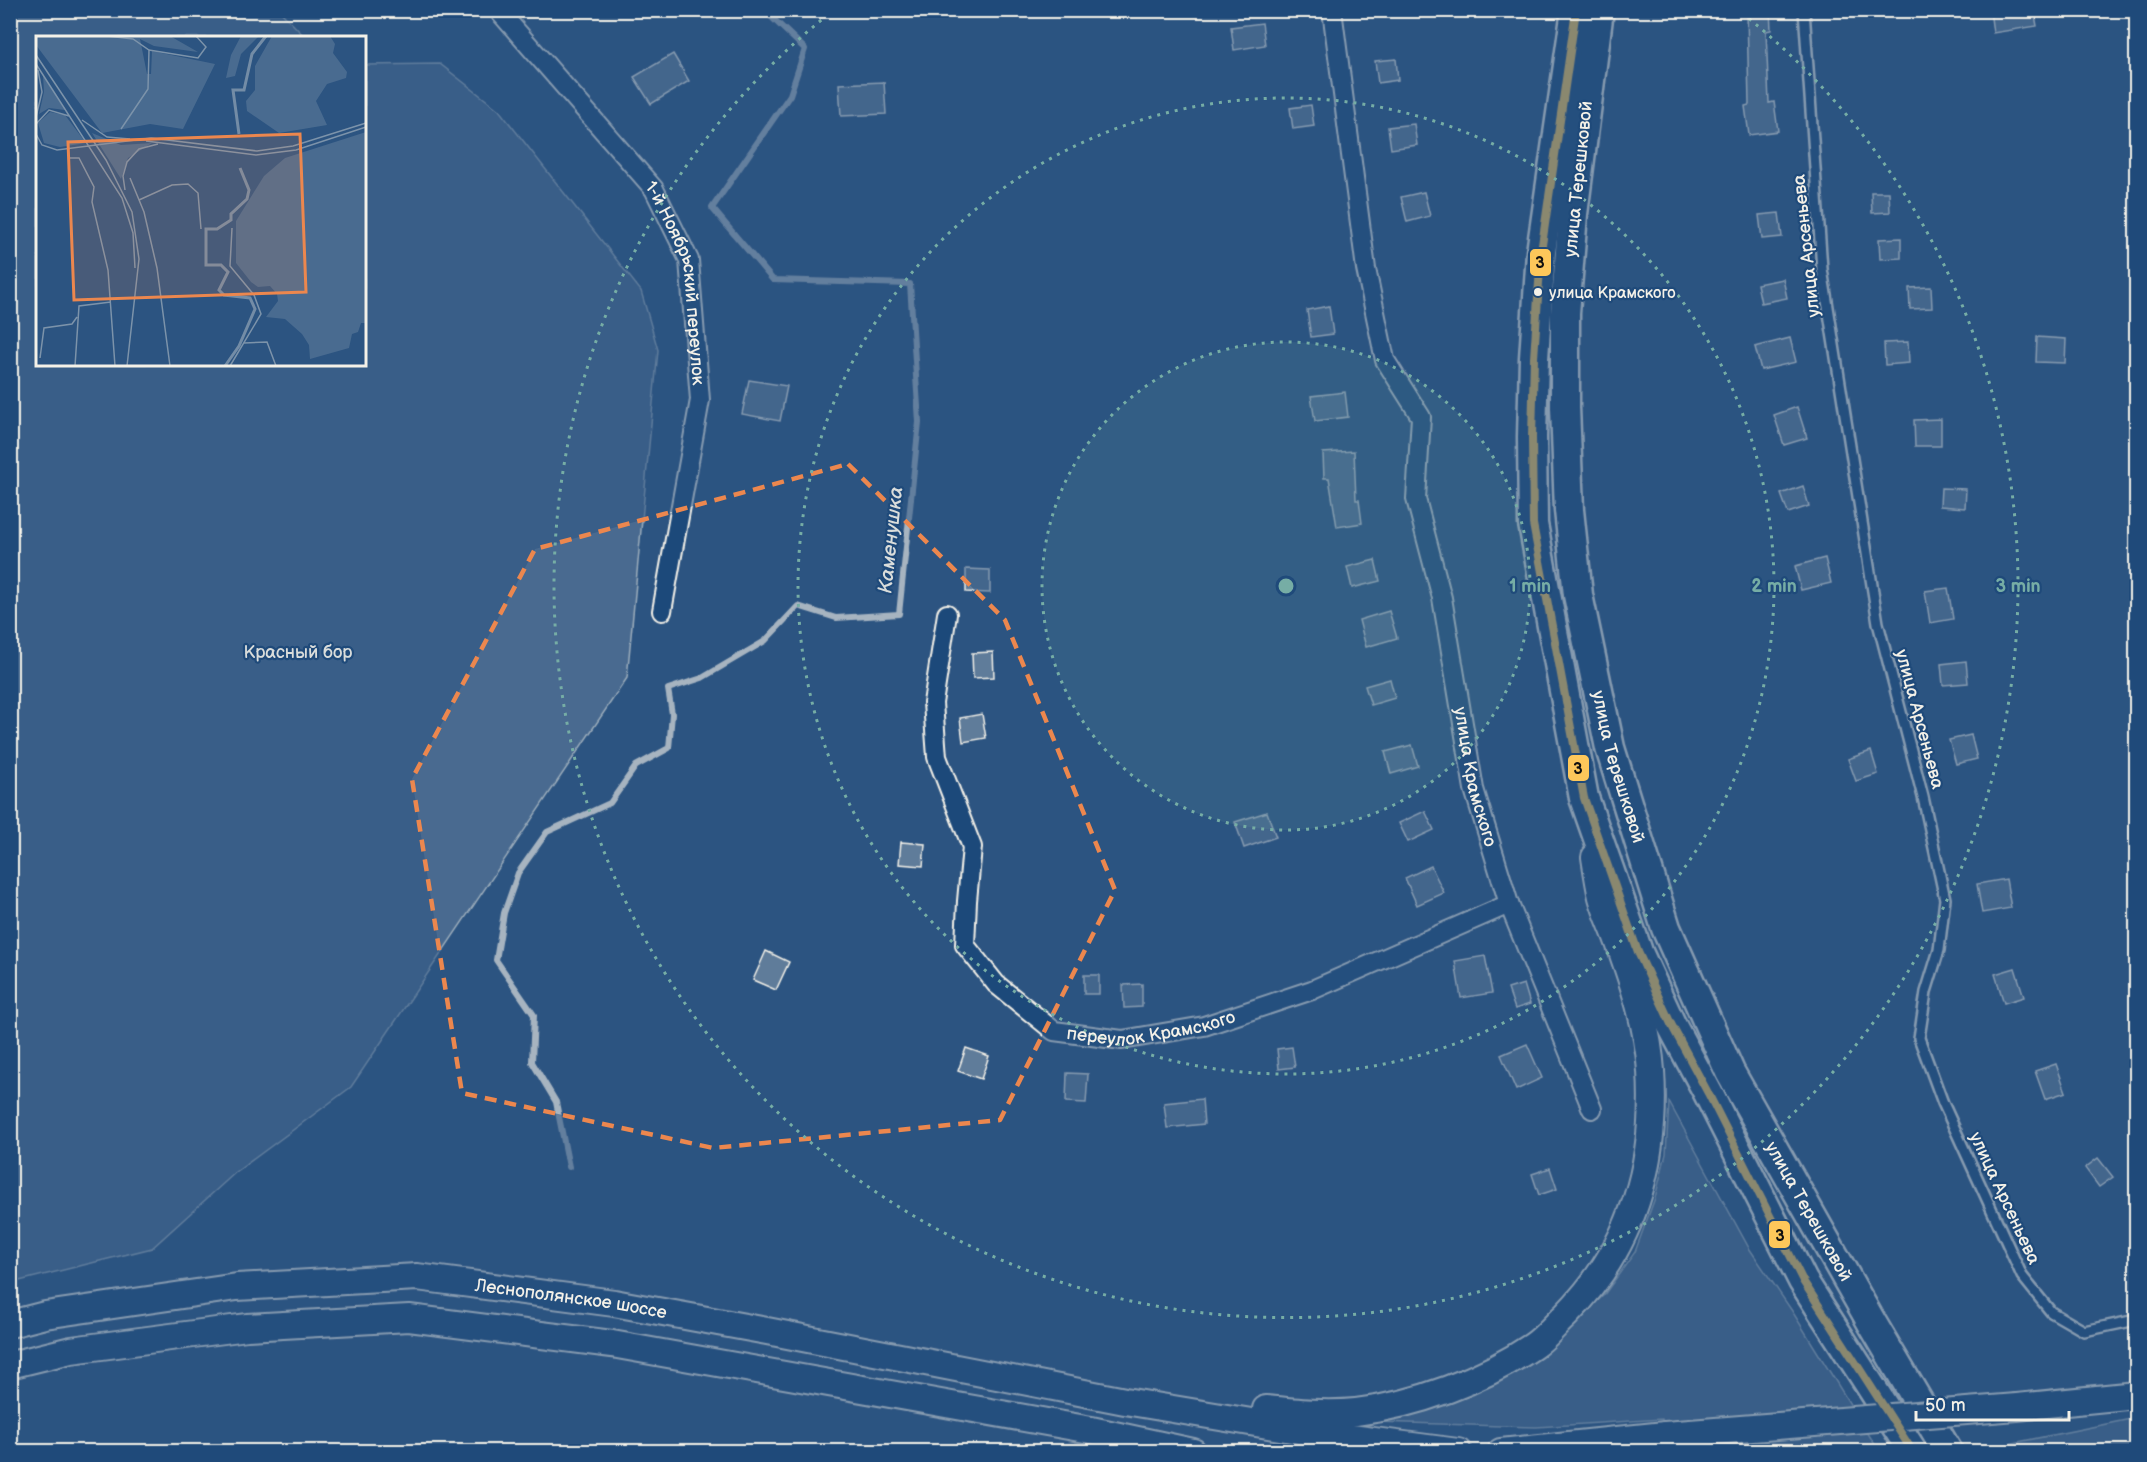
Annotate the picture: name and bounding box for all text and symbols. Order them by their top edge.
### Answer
inset map [36,36,366,366]
street label: улица Терешковой [1560,100,1597,258]
street label: улица Арсеньева [1789,173,1824,319]
street label: 1-й Ноябрьский переулок [641,177,709,386]
line badge: 3 [1529,248,1552,277]
text: 3 [1535,254,1545,273]
place label: улица Крамского [1549,284,1676,303]
marker: улица Крамского [1532,286,1544,298]
water label: Каменушка [873,485,909,595]
centre of rings [1276,576,1296,596]
text: 1 min [1509,576,1551,597]
text: 2 min [1751,576,1797,597]
text: 3 min [1995,576,2041,597]
park label: Красный бор [244,642,352,663]
street label: улица Арсеньева [1891,647,1948,792]
street label: улица Терешковой [1587,689,1649,846]
street label: улица Крамского [1449,705,1501,849]
line badge: 3 [1567,754,1590,782]
text: 3 [1573,760,1583,779]
street label: переулок Крамского [1065,1006,1238,1051]
street label: улица Арсеньева [1965,1129,2045,1268]
street label: улица Терешковой [1761,1138,1856,1285]
line badge: 3 [1768,1220,1791,1249]
text: 3 [1775,1227,1785,1246]
street label: Леснополянское шоссе [473,1275,669,1323]
scale bar [1916,1384,2069,1422]
text: 50 m [1925,1395,1966,1416]

